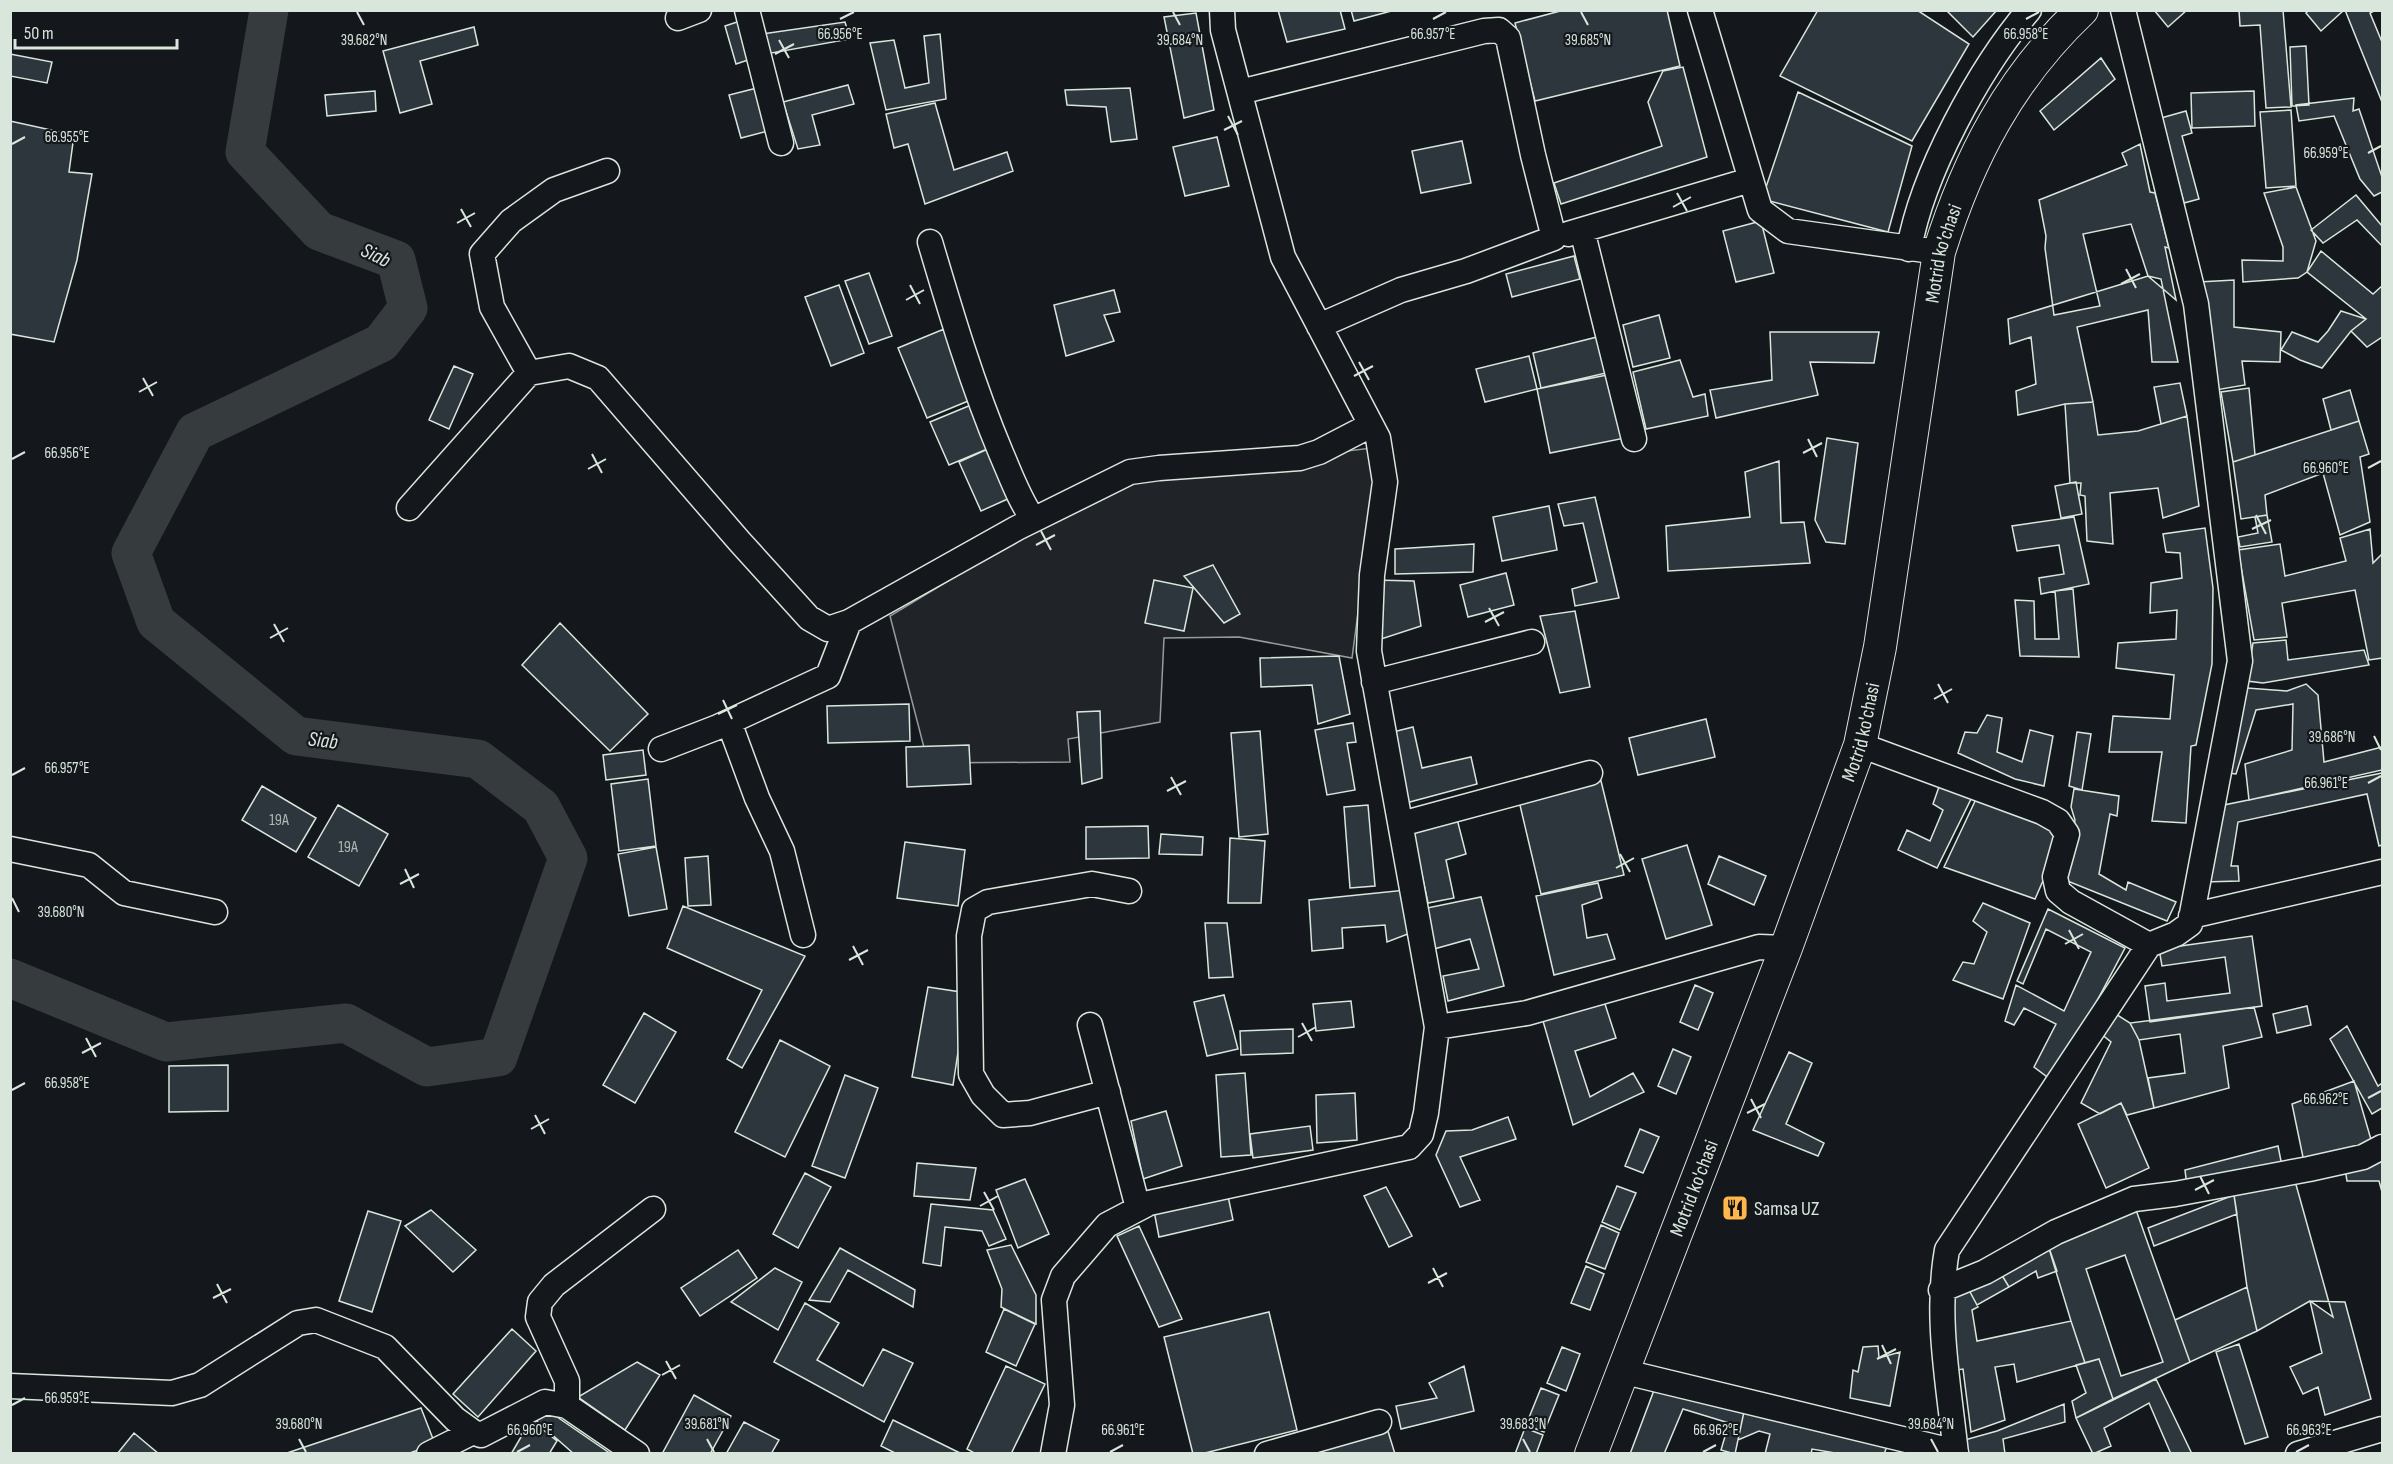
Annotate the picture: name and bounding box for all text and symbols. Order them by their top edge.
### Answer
scale bar [15,12,177,50]
text: 50 m [24,23,54,44]
text: 66.956°E [817,25,863,44]
text: 66.957°E [1410,25,1456,44]
text: 66.958°E [2004,25,2048,44]
text: 39.682°N [341,31,387,50]
text: 39.684°N [1157,31,1203,50]
text: 39.685°N [1565,31,1611,50]
text: 66.955°E [45,128,89,147]
text: 66.959°E [2303,144,2349,163]
street label: Motrid ko'chasi [1921,201,1967,305]
water label: Siab [357,238,395,273]
text: 66.956°E [44,444,90,463]
text: 66.960°E [2303,459,2349,478]
street label: Motrid ko'chasi [1837,681,1885,785]
water label: Siab [307,726,340,755]
text: 39.686°N [2309,728,2355,747]
text: 66.957°E [44,759,90,778]
text: 66.961°E [2304,774,2348,793]
house number: 19A [269,811,289,830]
house number: 19A [338,838,358,857]
text: 39.680°N [37,903,85,922]
text: 66.958°E [45,1074,89,1093]
text: 66.962°E [2303,1090,2349,1109]
street label: Motrid ko'chasi [1665,1137,1724,1240]
restaurant icon: Samsa UZ [1720,1193,1750,1223]
place label: Samsa UZ [1754,1197,1819,1221]
text: 66.959°E [44,1389,90,1408]
text: 39.680°N [275,1415,323,1434]
text: 39.681°N [685,1415,729,1434]
text: 39.683°N [1500,1415,1546,1434]
text: 39.684°N [1908,1415,1954,1434]
text: 66.960°E [507,1421,553,1440]
text: 66.961°E [1101,1421,1145,1440]
text: 66.962°E [1693,1421,1739,1440]
text: 66.963°E [2286,1421,2332,1440]

